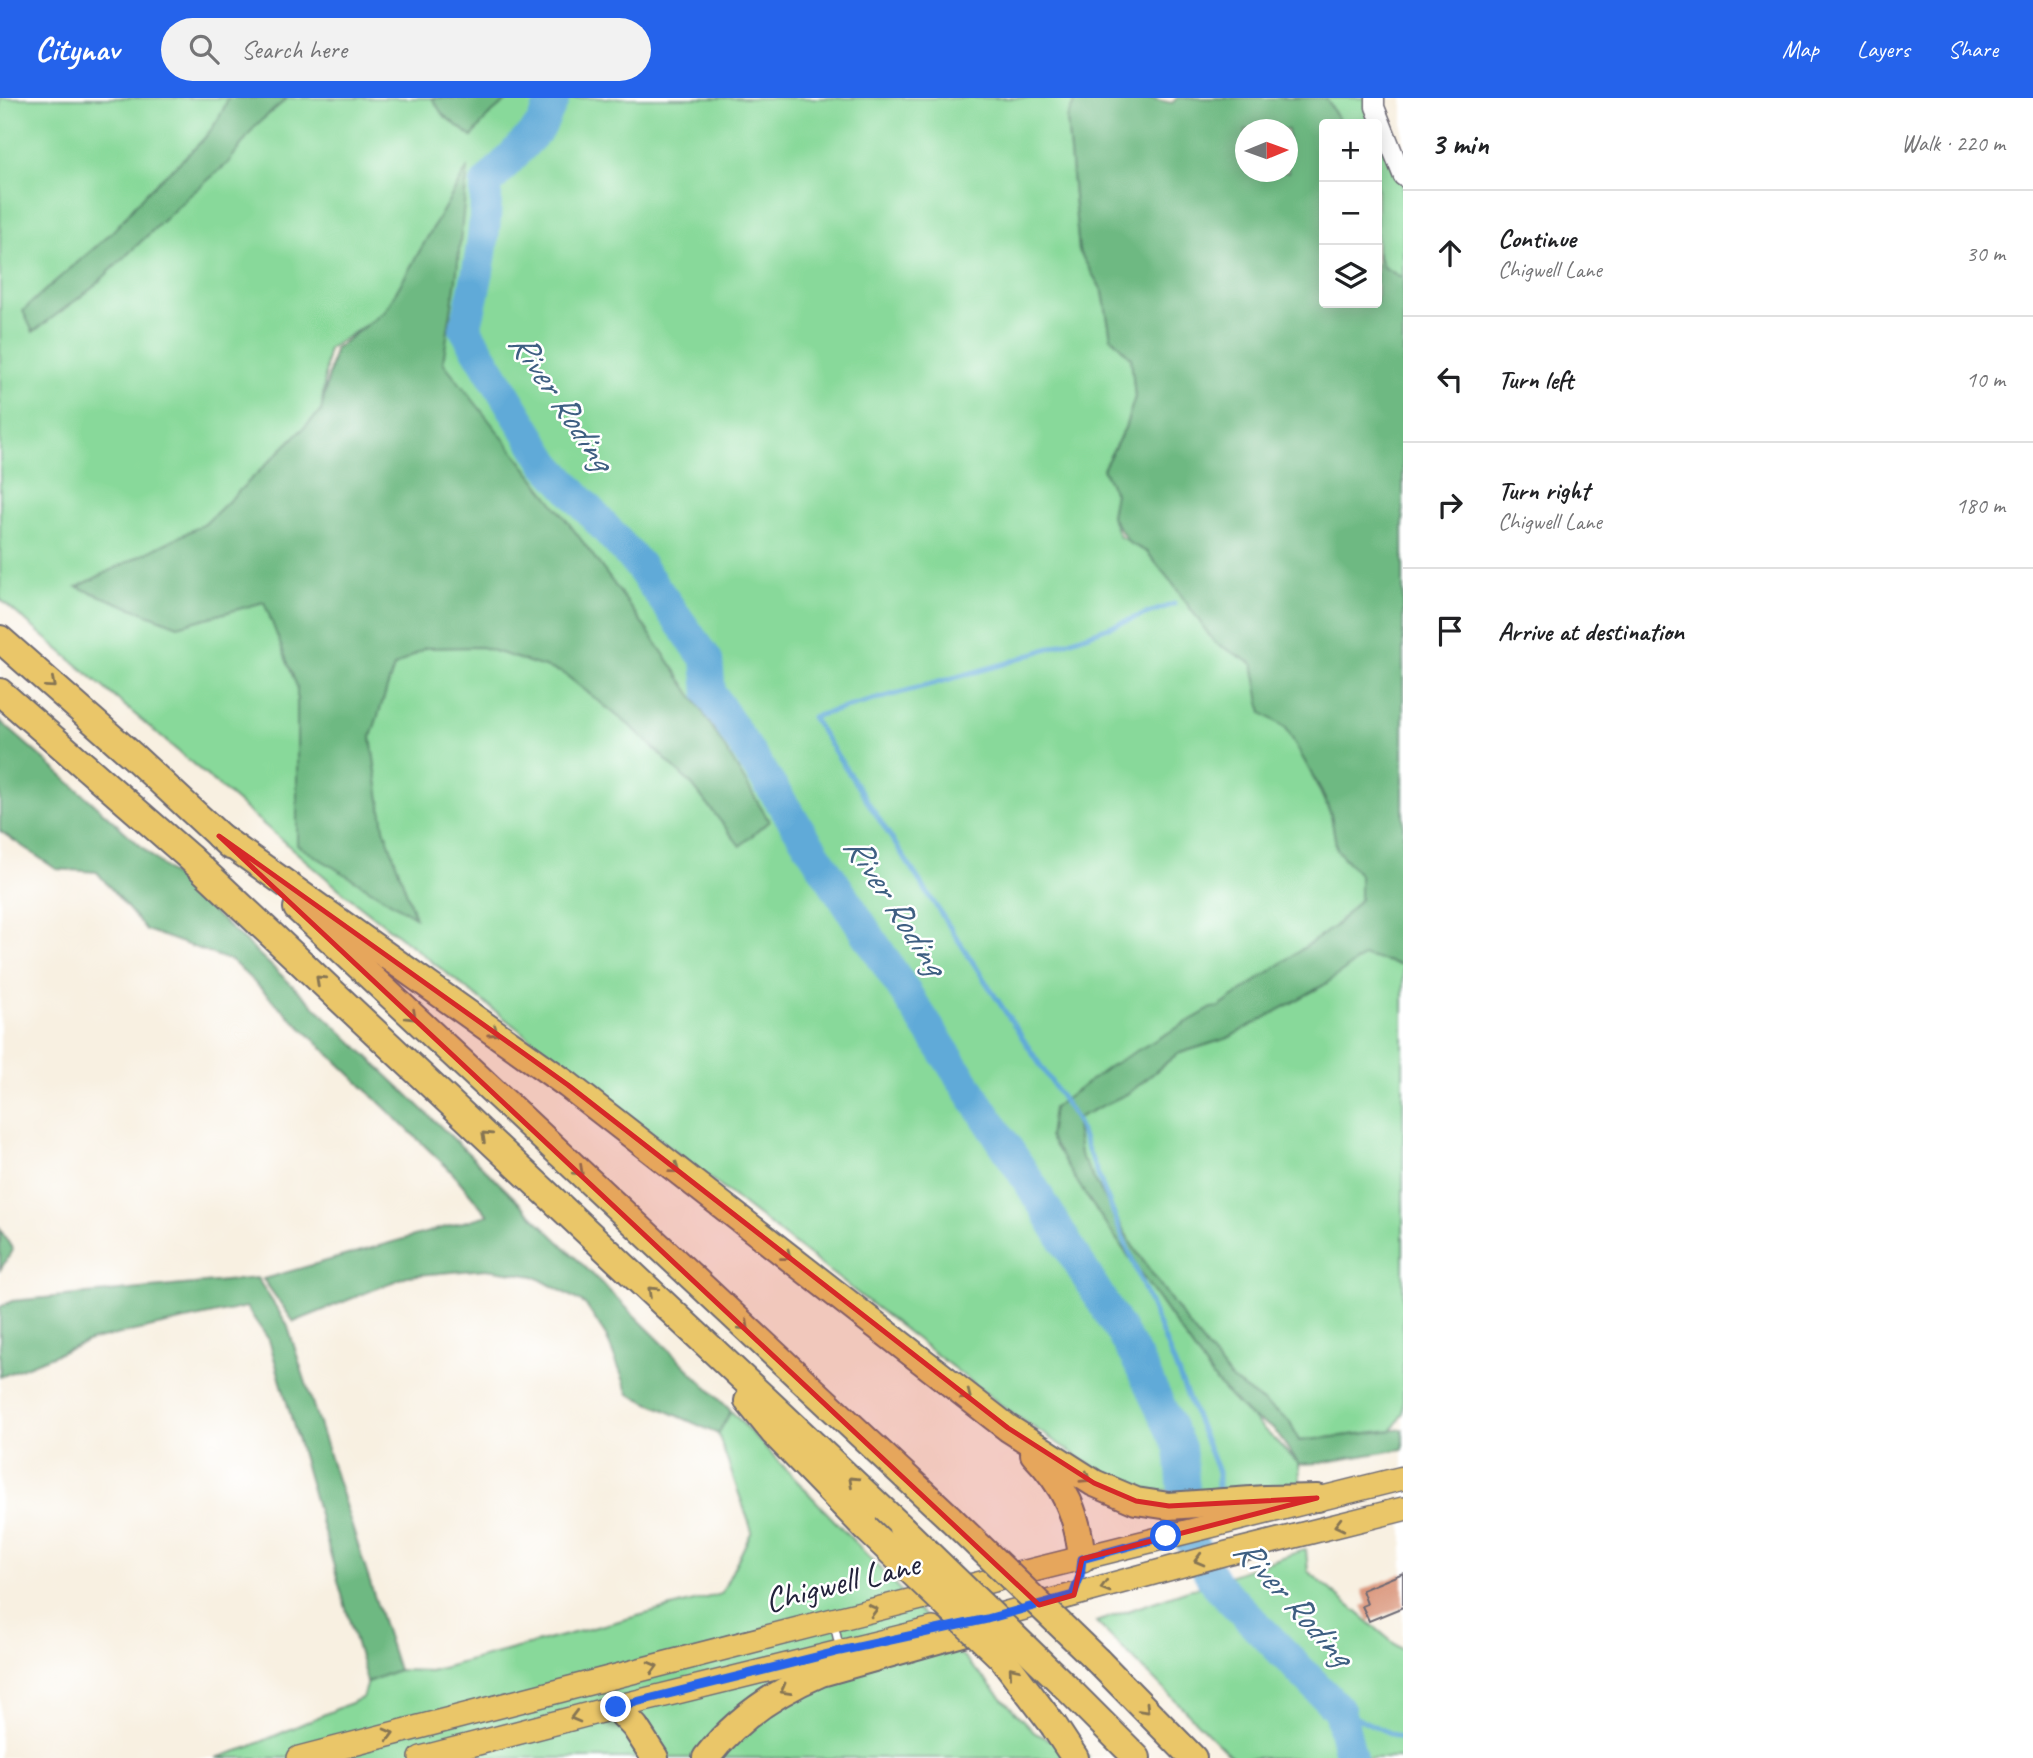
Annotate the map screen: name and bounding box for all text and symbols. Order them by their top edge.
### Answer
search box [161,18,651,81]
text: Citynav [35,28,119,70]
icon: search [185,30,223,68]
text: Search here [241,33,347,66]
text: Map [1782,34,1819,64]
text: Layers [1857,34,1910,64]
text: Share [1948,34,1998,64]
north arrow [1235,119,1298,182]
map controls [1319,119,1382,308]
button: + [1319,119,1382,182]
text: 3 min [1431,125,1488,163]
text: Walk · 220 m [1901,129,2005,158]
button: − [1319,182,1382,245]
text: Continue [1498,222,1576,255]
icon: ahead [1431,234,1469,272]
text: 30 m [1966,239,2005,268]
button: layers [1319,245,1382,308]
text: Chigwell Lane [1498,255,1602,284]
water label: River Roding [499,322,629,483]
icon: left [1431,360,1469,398]
text: Turn left [1498,363,1573,396]
text: 10 m [1966,365,2005,394]
text: Turn right [1498,474,1589,507]
icon: right [1431,486,1469,524]
text: 180 m [1956,491,2005,520]
text: Chigwell Lane [1498,507,1602,536]
icon: arrive [1431,612,1469,650]
text: Arrive at destination [1498,615,1684,648]
one-way arrow [43,676,56,688]
water label: River Roding [834,826,962,987]
one-way arrow [315,976,328,988]
one-way arrow [404,1007,417,1020]
one-way arrow [486,1024,499,1036]
one-way arrow [481,1131,494,1144]
one-way arrow [668,1160,680,1173]
one-way arrow [571,1162,584,1175]
one-way arrow [780,1248,792,1261]
one-way arrow [647,1287,660,1300]
one-way arrow [737,1317,750,1330]
one-way arrow [959,1387,972,1400]
one-way arrow [1079,1469,1092,1482]
one-way arrow [848,1477,861,1489]
one-way arrow [1333,1517,1345,1531]
route start [1150,1520,1181,1551]
water label: River Roding [1224,1527,1368,1679]
street label: Chigwell Lane [760,1540,927,1623]
one-way arrow [1193,1552,1205,1567]
one-way arrow [1099,1578,1111,1593]
one-way arrow [867,1604,879,1618]
one-way arrow [647,1661,659,1675]
one-way arrow [1009,1667,1021,1680]
one-way arrow [780,1681,792,1695]
route end [600,1691,631,1722]
one-way arrow [1137,1701,1150,1714]
one-way arrow [569,1709,581,1724]
one-way arrow [383,1728,395,1742]

